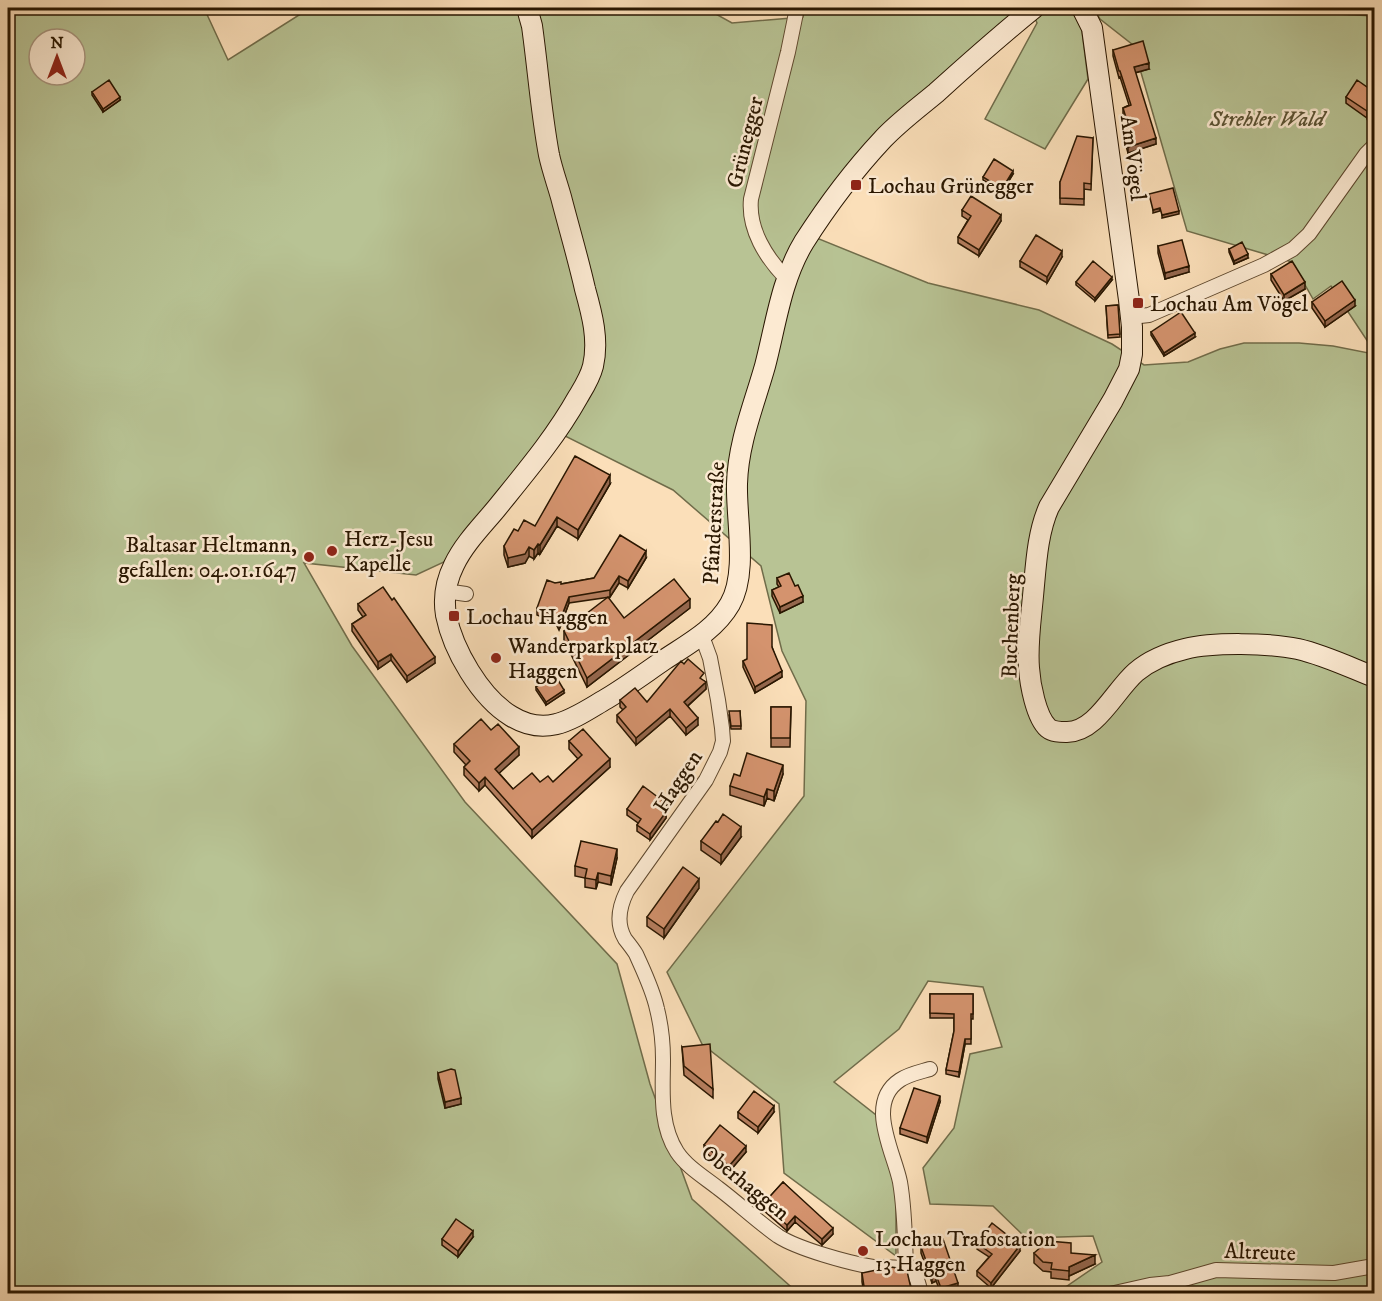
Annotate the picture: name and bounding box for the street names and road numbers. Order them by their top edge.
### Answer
street label: Grünegger [721,93,770,191]
street label: Am Vögel [1114,114,1151,203]
street label: Pfänderstraße [698,461,731,585]
street label: Buchenberg [996,573,1027,679]
street label: Haggen [648,745,709,818]
street label: Oberhaggen [695,1139,795,1227]
street label: Altreute [1224,1238,1296,1267]

